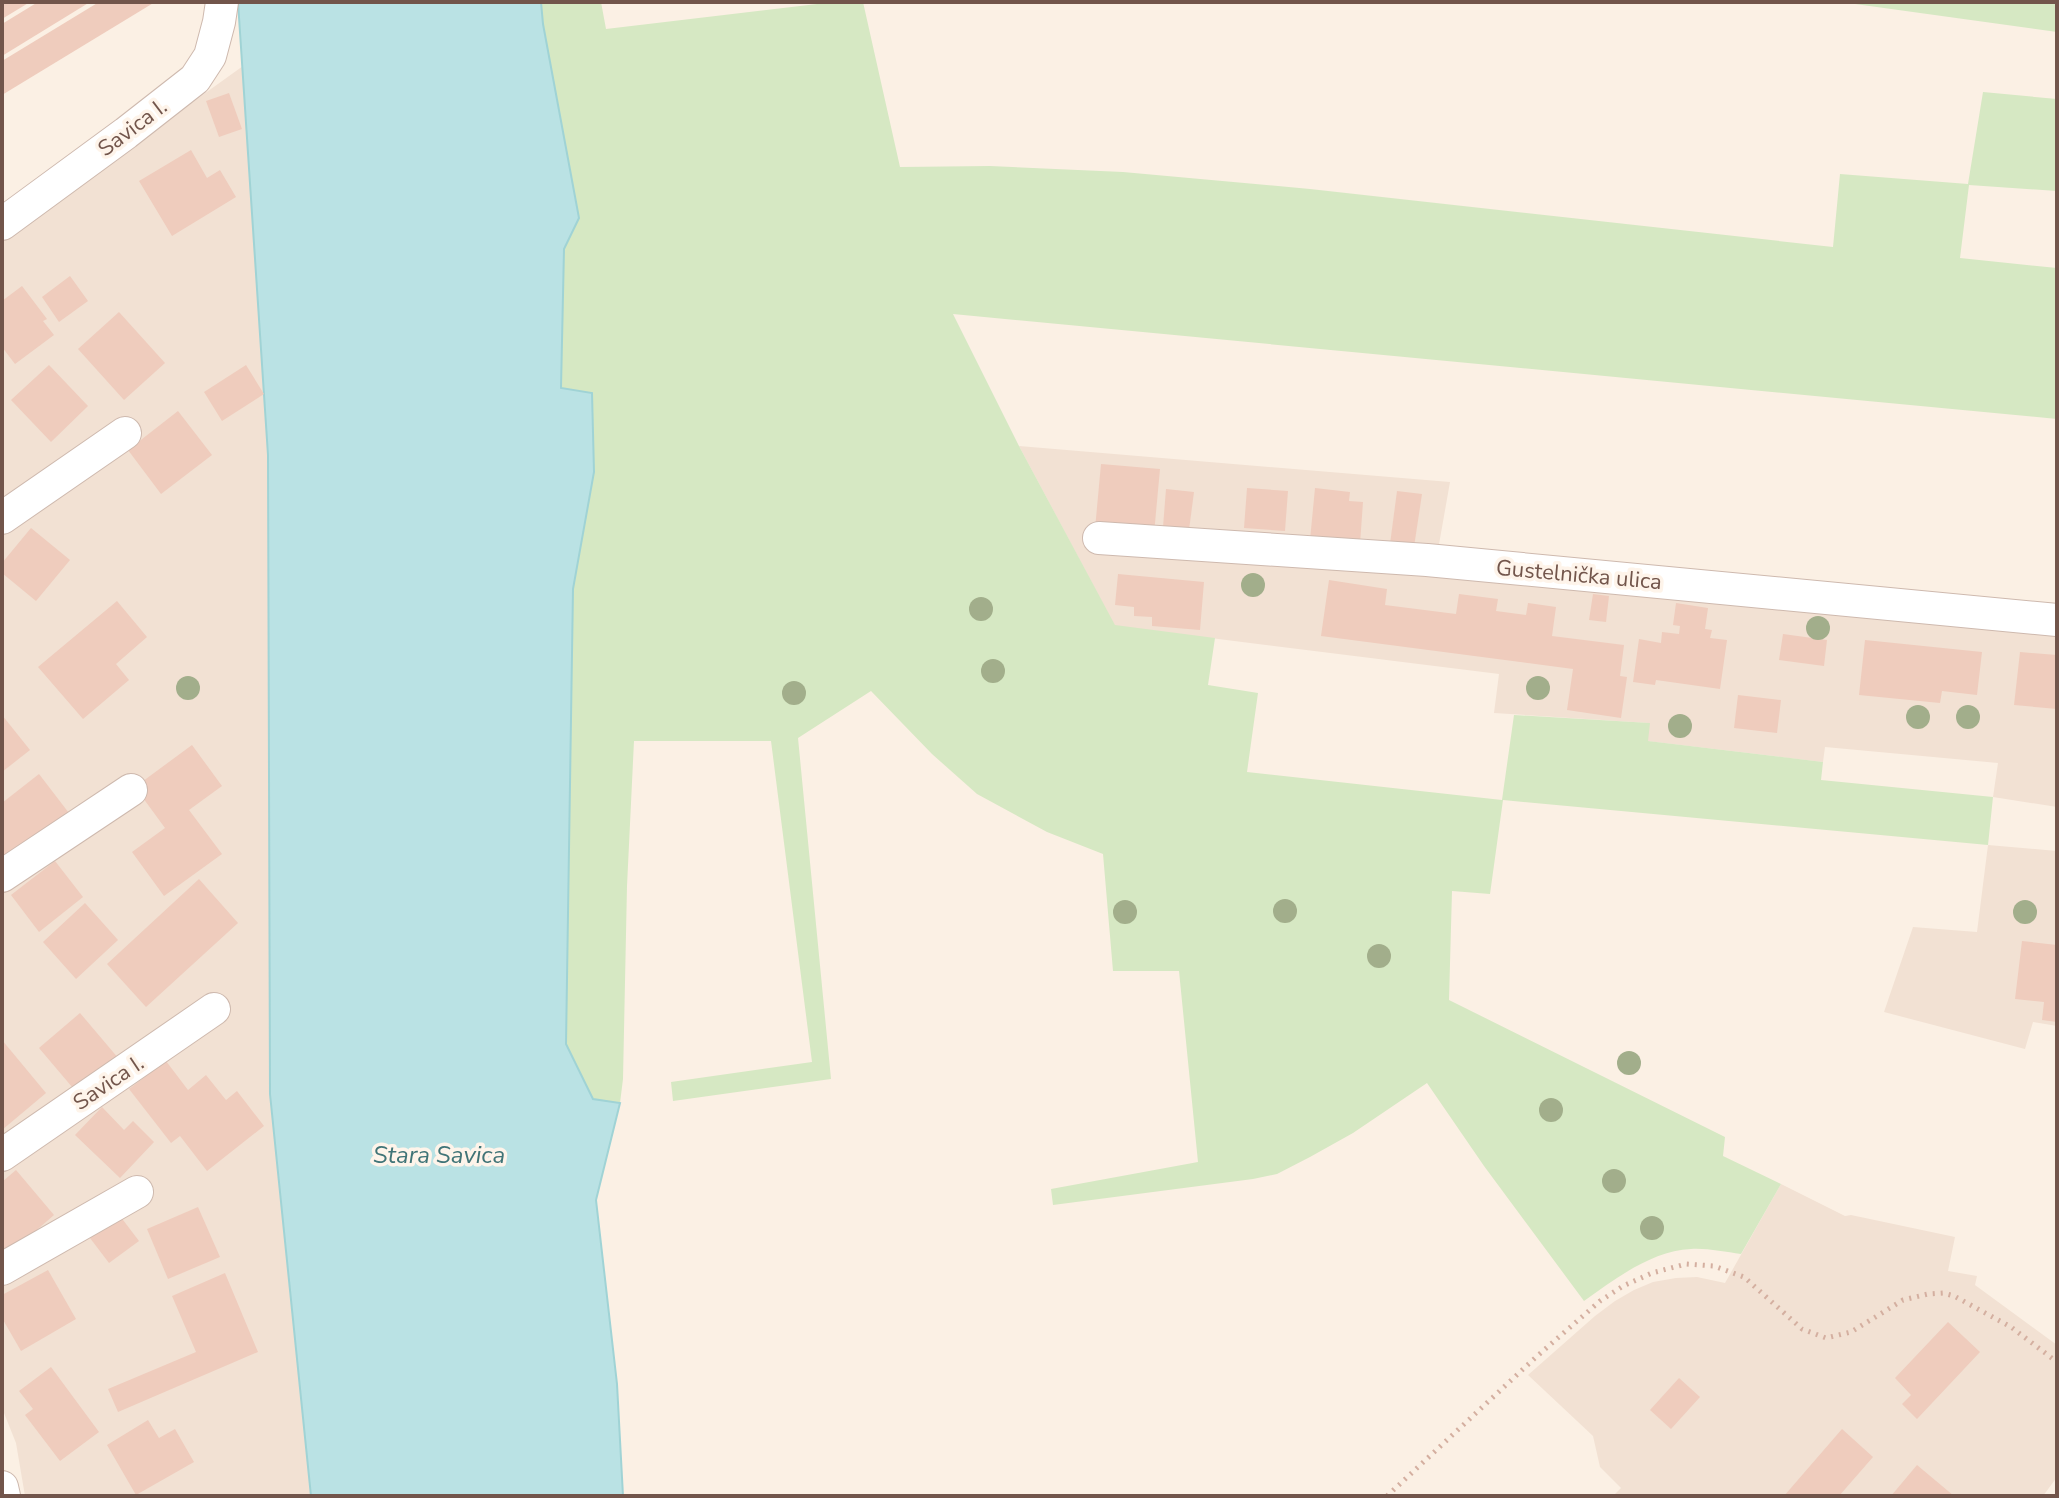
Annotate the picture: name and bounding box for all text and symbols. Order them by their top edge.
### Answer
street label: Savica I. [92,92,173,164]
street label: Gustelnička ulica [1495,553,1663,597]
street label: Savica I. [67,1048,150,1118]
water label: Stara Savica [373,1139,505,1171]

